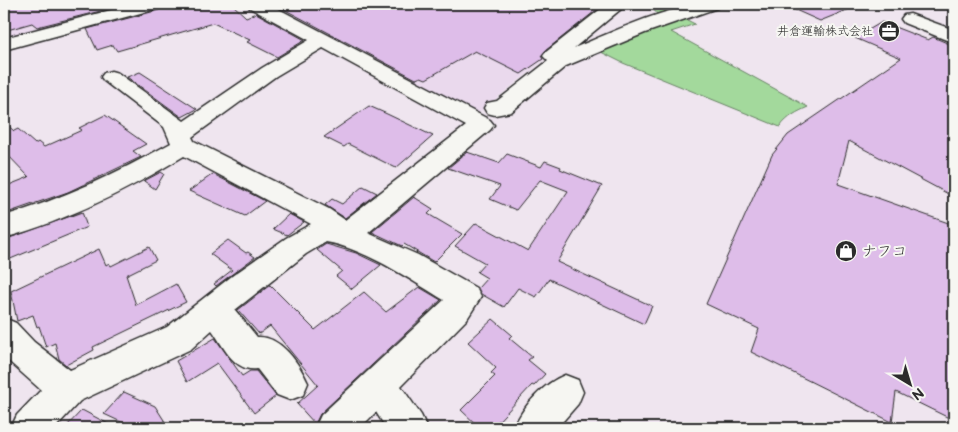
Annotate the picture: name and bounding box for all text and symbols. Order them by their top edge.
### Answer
office icon: 井倉運輸株式会社 [877,19,901,43]
place label: 井倉運輸株式会社 [777,24,873,39]
shop icon: ナフコ [834,239,858,263]
place label: ナフコ [862,242,907,261]
north arrow [886,360,936,410]
text: N [908,384,927,404]

